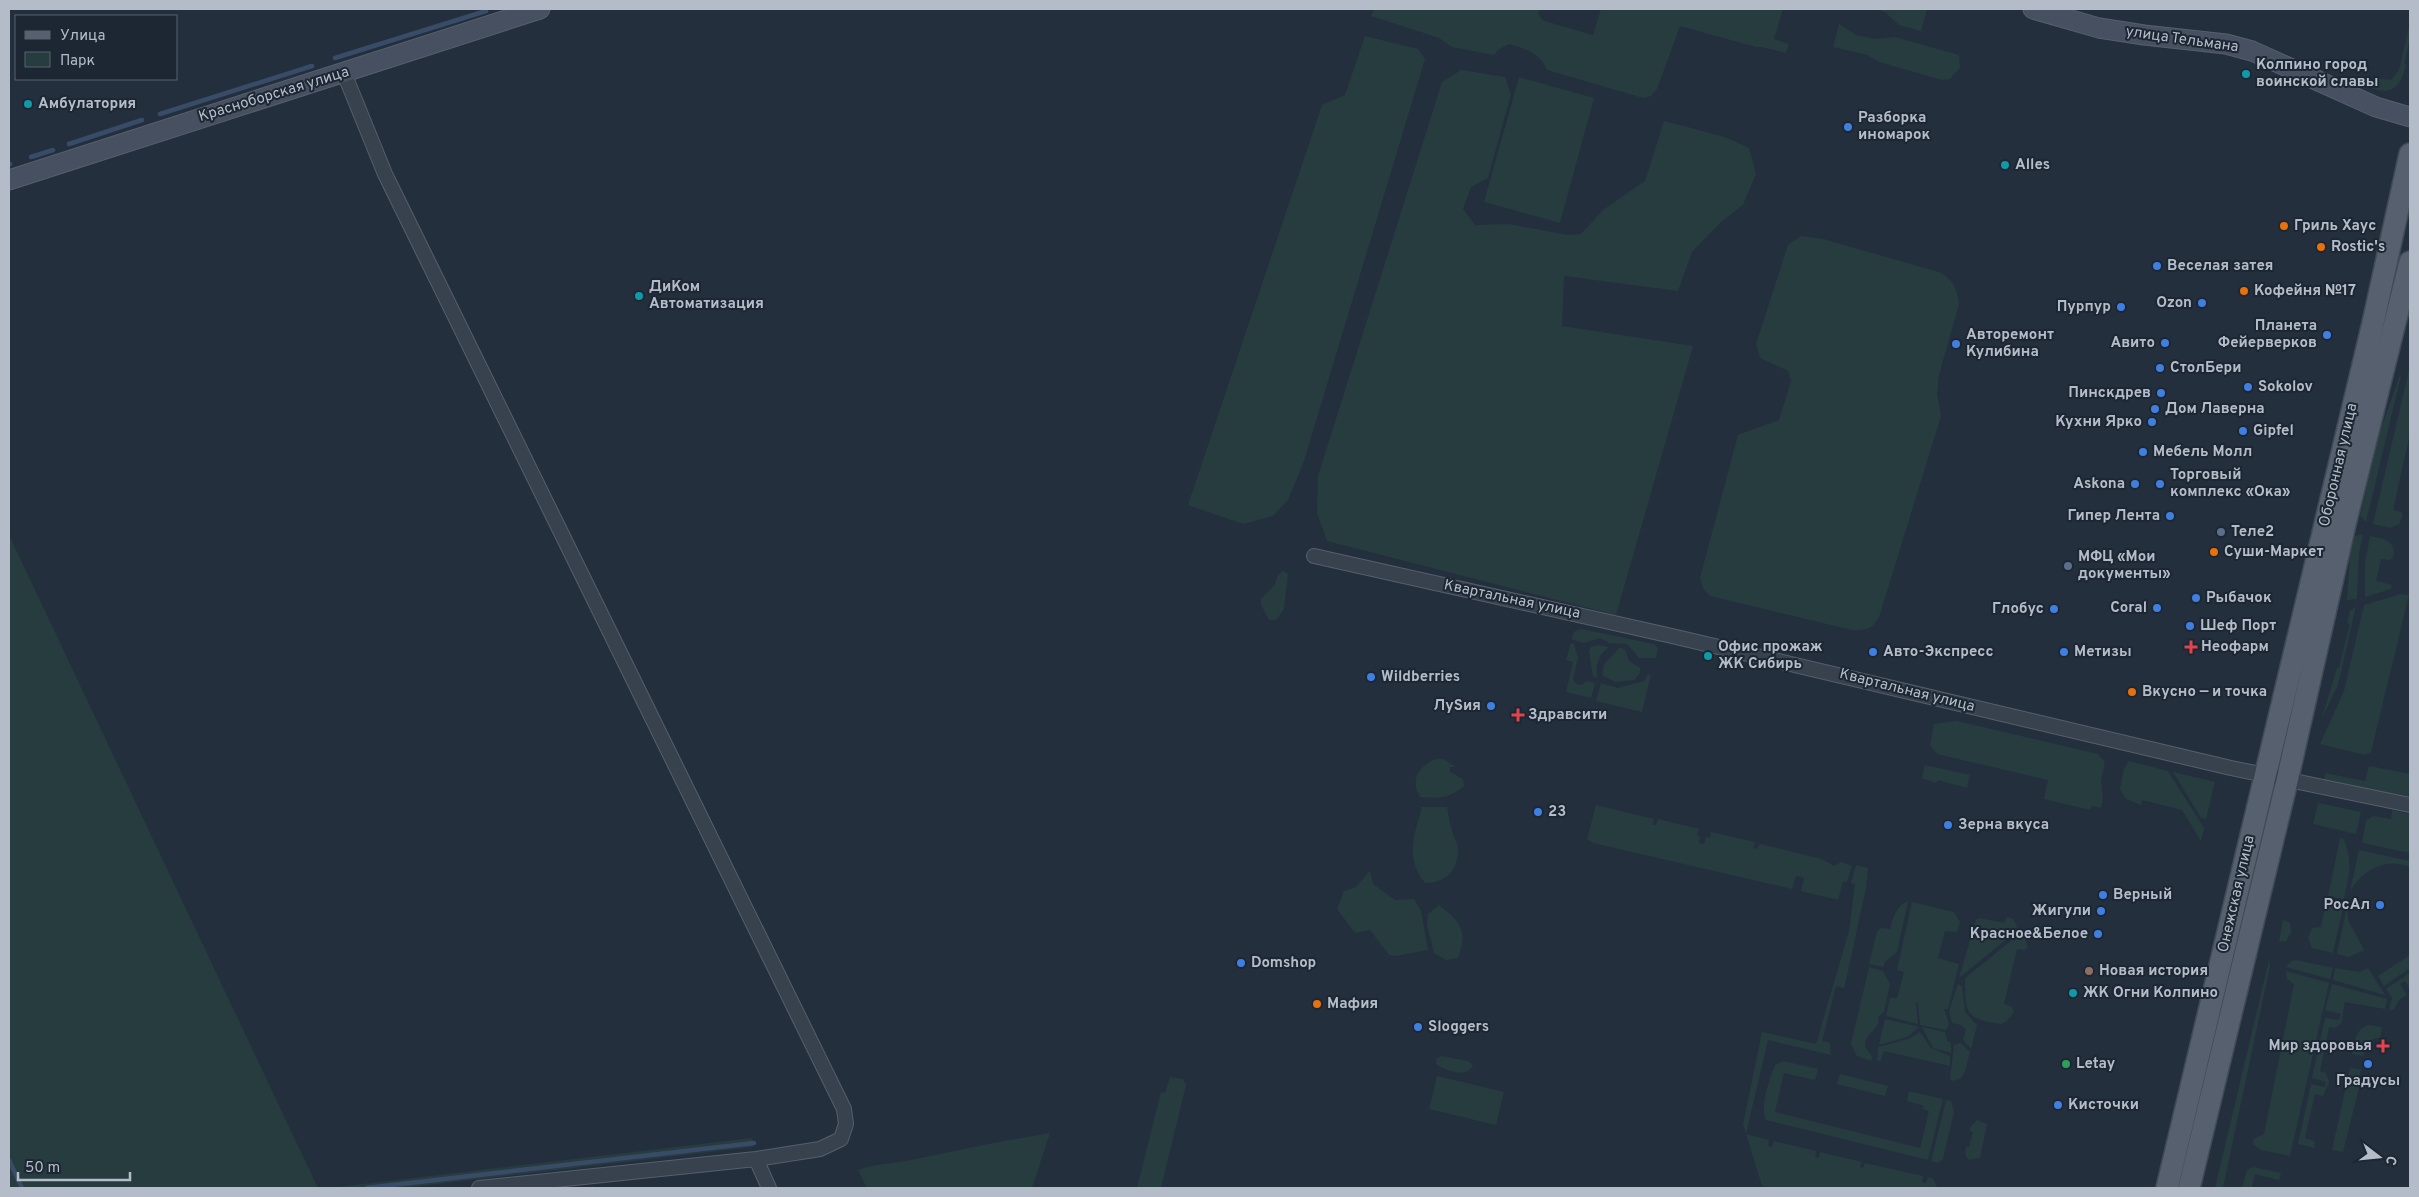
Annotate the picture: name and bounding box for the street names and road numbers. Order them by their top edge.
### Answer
street label: улица Тельмана [2124,23,2240,57]
street label: Красноборская улица [197,63,351,127]
street label: Оборонная улица [2316,401,2362,529]
street label: Квартальная улица [1442,576,1582,624]
street label: Квартальная улица [1837,665,1977,717]
street label: Онежская улица [2214,834,2260,954]

